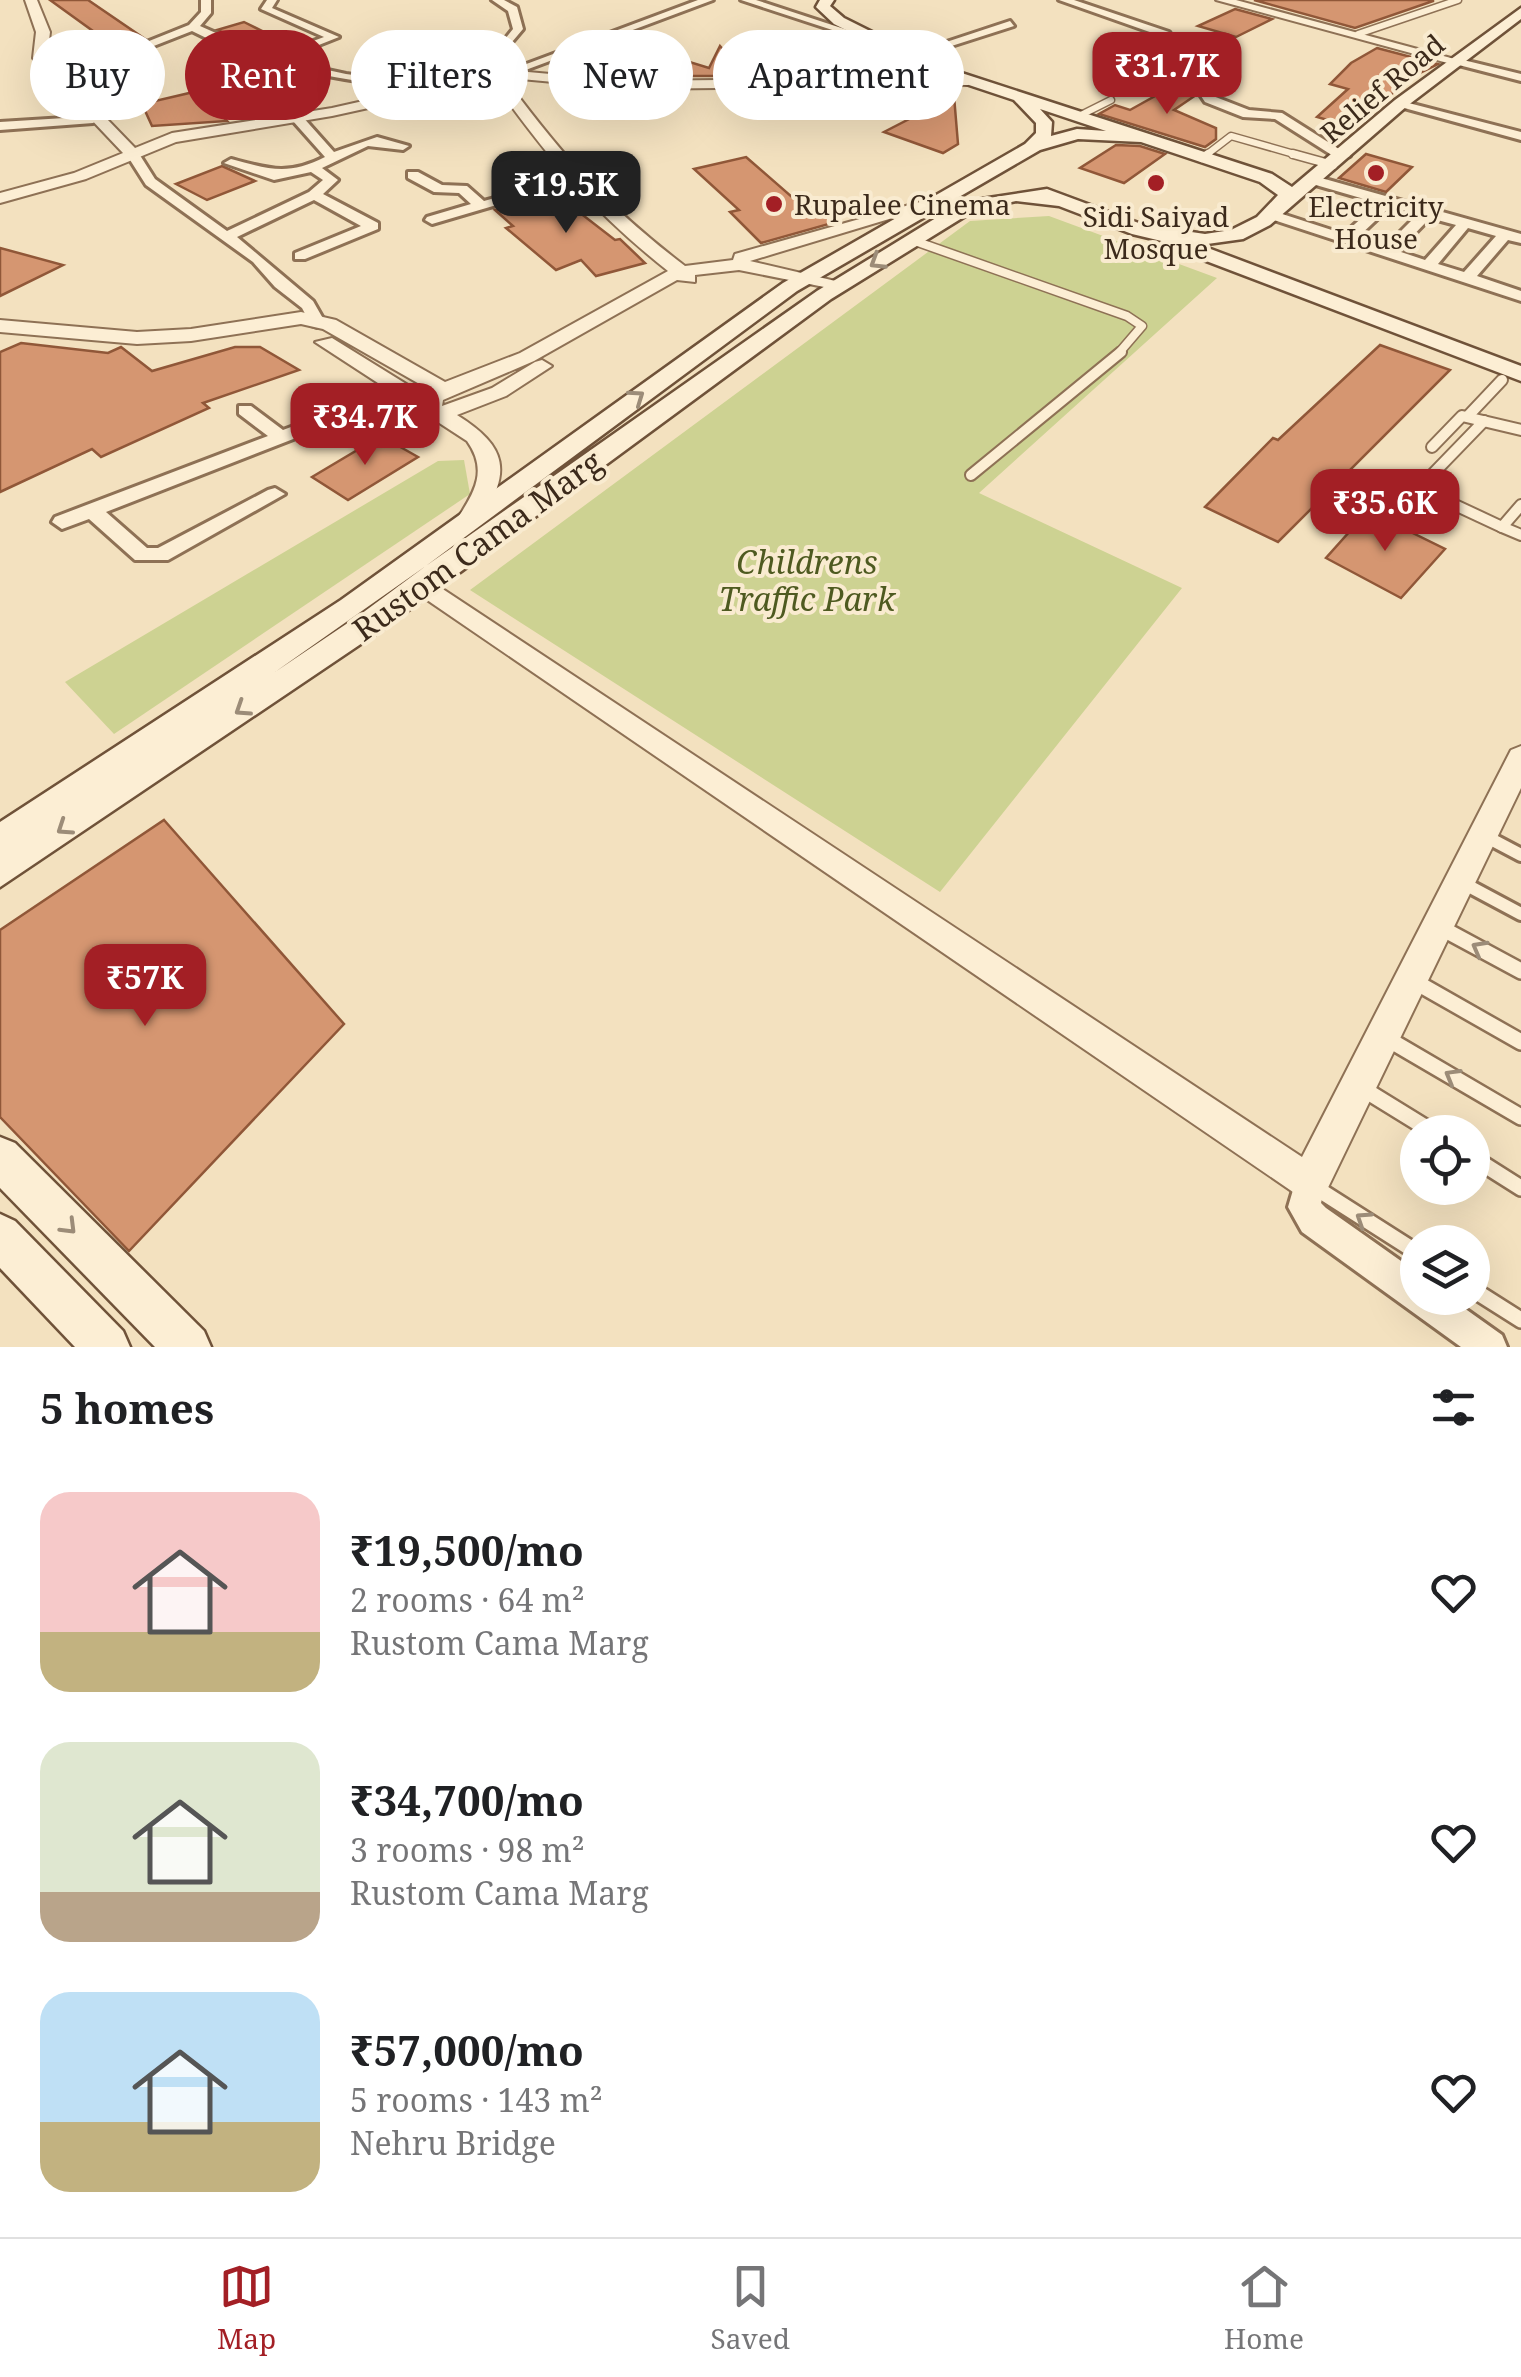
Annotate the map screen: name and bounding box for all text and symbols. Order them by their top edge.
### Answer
street label: Relief Road [1312,25,1452,151]
chip: Buy [30,30,165,120]
chip: Rent [185,30,331,120]
chip: Filters [351,30,528,120]
chip: New [548,30,693,120]
chip: Apartment [713,30,964,120]
pin: ₹31.7K [1086,32,1248,117]
text: ₹31.7K [1114,43,1220,86]
pin: ₹19.5K [485,151,647,236]
text: ₹19.5K [513,162,619,205]
marker: Electricity House [1365,162,1387,184]
marker: Sidi Saiyad Mosque [1145,172,1167,194]
place label: Rupalee Cinema [794,185,1010,223]
place label: Electricity House [1308,187,1444,257]
marker: Rupalee Cinema [763,193,785,215]
place label: Sidi Saiyad Mosque [1083,197,1229,267]
one-way arrow [870,249,888,268]
pin: ₹34.7K [284,383,446,468]
one-way arrow [626,391,645,410]
text: ₹34.7K [312,394,418,437]
street label: Rustom Cama Marg [344,440,610,650]
pin: ₹35.6K [1304,469,1466,554]
text: ₹35.6K [1332,480,1438,523]
park label: Childrens Traffic Park [719,540,897,620]
one-way arrow [235,696,253,715]
one-way arrow [56,816,74,835]
one-way arrow [1472,941,1490,961]
pin: ₹57K [86,944,204,1029]
text: ₹57K [106,955,184,998]
one-way arrow [1445,1069,1463,1089]
map controls [1400,1115,1490,1315]
button: locate [1400,1115,1490,1205]
one-way arrow [1356,1212,1374,1231]
one-way arrow [57,1215,75,1233]
button: layers [1400,1225,1490,1315]
text: 5 homes [40,1379,214,1436]
icon: filters [1426,1380,1481,1435]
text: ₹19,500/mo [350,1521,584,1578]
icon: home [120,1532,240,1652]
icon: heart [1426,1565,1481,1620]
text: 2 rooms · 64 m² [350,1578,585,1621]
text: Rustom Cama Marg [350,1621,649,1664]
text: ₹34,700/mo [350,1771,584,1828]
icon: home [120,1782,240,1902]
icon: heart [1426,1815,1481,1870]
text: 3 rooms · 98 m² [350,1828,585,1871]
text: Rustom Cama Marg [350,1871,649,1914]
text: ₹57,000/mo [350,2021,584,2078]
icon: home [120,2032,240,2152]
icon: heart [1426,2065,1481,2120]
text: 5 rooms · 143 m² [350,2078,603,2121]
text: Nehru Bridge [350,2121,556,2164]
tab: Map [217,2259,276,2357]
tab: Saved [711,2259,790,2357]
tab: Home [1224,2259,1304,2357]

